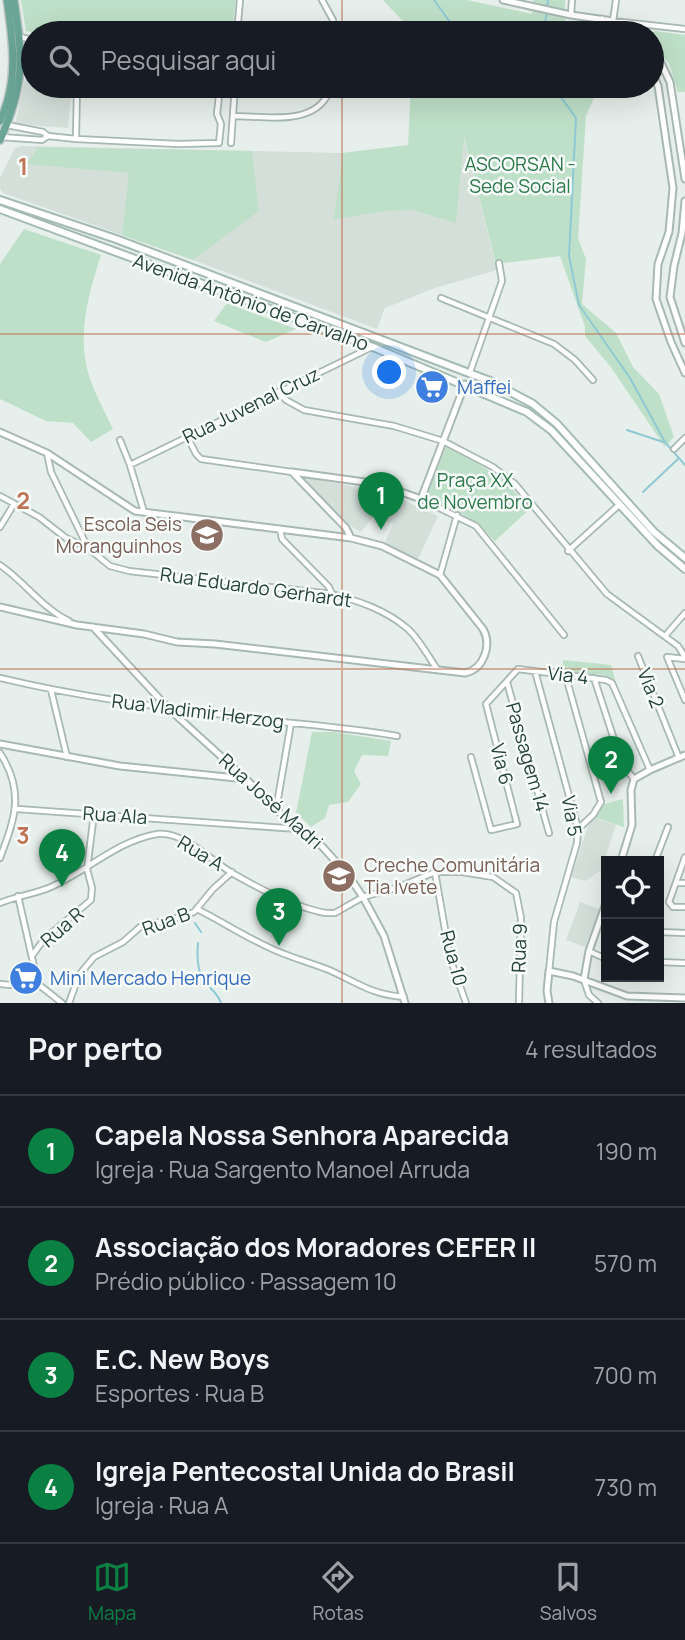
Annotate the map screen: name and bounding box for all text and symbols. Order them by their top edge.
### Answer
search box [21,21,664,98]
icon: search [45,41,83,79]
text: Pesquisar aqui [101,42,276,78]
text: 1 [18,150,28,182]
park label: ASCORSAN - Sede Social [464,151,576,199]
street label: Avenida Antônio de Carvalho [130,247,372,357]
your location [372,355,406,389]
street label: Rua Juvenal Cruz [178,361,324,449]
supermarket icon: Maffei [413,368,451,406]
place label: Maffei [457,374,511,400]
park label: Praça XX de Novembro [417,467,533,515]
pin: 1 [358,472,404,530]
text: 2 [16,484,30,516]
place label: Escola Seis Moranguinhos [56,511,182,559]
school or university icon: Escola Seis Moranguinhos [188,516,226,554]
street label: Rua Eduardo Gerhardt [159,561,353,613]
street label: Via 4 [546,660,590,690]
street label: Via 2 [631,664,671,712]
street label: Rua Vladimir Herzog [110,688,286,734]
street label: Passagem 14 [500,699,556,815]
pin: 2 [588,736,634,794]
street label: Via 6 [484,741,520,787]
street label: Rua José Madri [213,747,329,855]
street label: Via 5 [556,794,588,838]
street label: Rua Ala [82,800,148,830]
text: 3 [16,819,30,851]
pin: 4 [39,829,85,887]
street label: Rua A [173,829,229,877]
place label: Creche Comunitária Tia Ivete [364,852,540,900]
map controls [601,856,664,982]
button: locate [601,856,664,919]
school or university icon: Creche Comunitária Tia Ivete [320,857,358,895]
pin: 3 [256,888,302,946]
street label: Rua B [138,900,194,942]
street label: Rua R [35,901,89,953]
button: layers [601,919,664,982]
street label: Rua 9 [505,923,533,973]
street label: Rua 10 [434,927,474,989]
supermarket icon: Mini Mercado Henrique [7,959,45,997]
place label: Mini Mercado Henrique [50,965,251,991]
text: Por perto [28,1028,163,1069]
text: 4 resultados [525,1033,657,1065]
text: Capela Nossa Senhora Aparecida [95,1117,509,1153]
text: 1 [46,1135,56,1167]
text: 190 m [596,1135,657,1167]
text: Igreja · Rua Sargento Manoel Arruda [95,1153,470,1185]
text: Associação dos Moradores CEFER II [95,1229,536,1265]
text: 2 [44,1247,58,1279]
text: 570 m [594,1247,657,1279]
text: Prédio público · Passagem 10 [95,1265,397,1297]
text: E.C. New Boys [95,1341,270,1377]
text: 3 [44,1359,58,1391]
text: 700 m [593,1359,657,1391]
text: Esportes · Rua B [95,1377,264,1409]
text: Igreja Pentecostal Unida do Brasil [95,1453,515,1489]
text: 4 [44,1471,58,1503]
text: 730 m [595,1471,657,1503]
text: Igreja · Rua A [95,1489,229,1521]
tab: Mapa [88,1558,136,1626]
tab: Rotas [312,1558,364,1626]
tab: Salvos [540,1558,597,1626]

